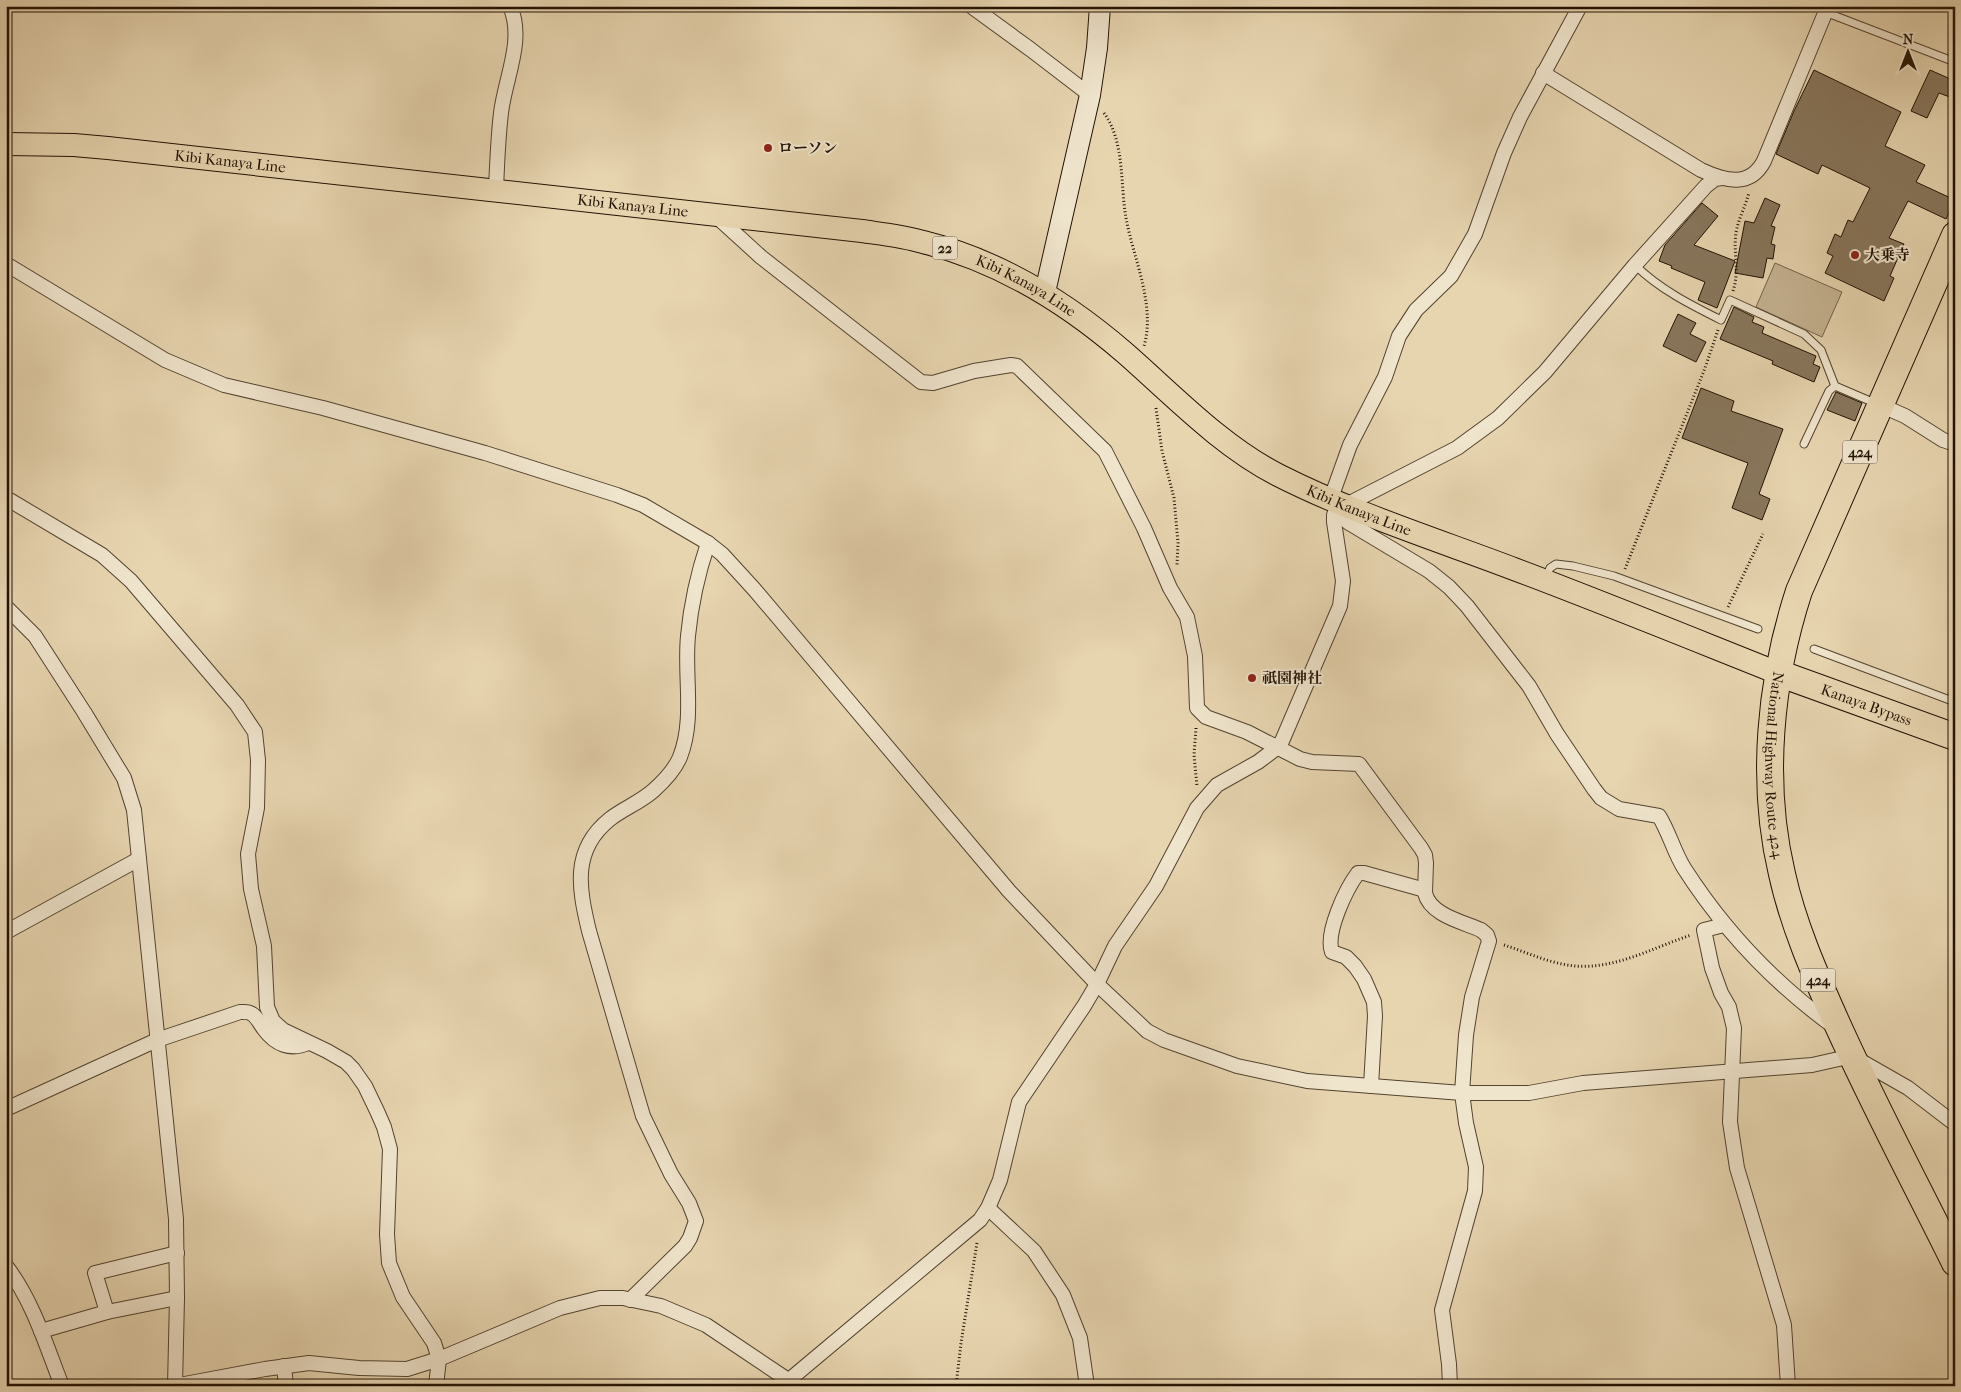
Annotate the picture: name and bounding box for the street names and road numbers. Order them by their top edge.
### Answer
street label: Kibi Kanaya Line [174,146,287,177]
street label: Kibi Kanaya Line [576,191,690,221]
road number: 22 [932,237,958,260]
street label: Kibi Kanaya Line [973,251,1080,321]
road number: 424 [1842,441,1878,464]
street label: Kibi Kanaya Line [1304,481,1414,540]
street label: National Highway Route 424 [1761,670,1788,861]
street label: Kanaya Bypass [1818,680,1915,730]
road number: 424 [1800,968,1836,992]

